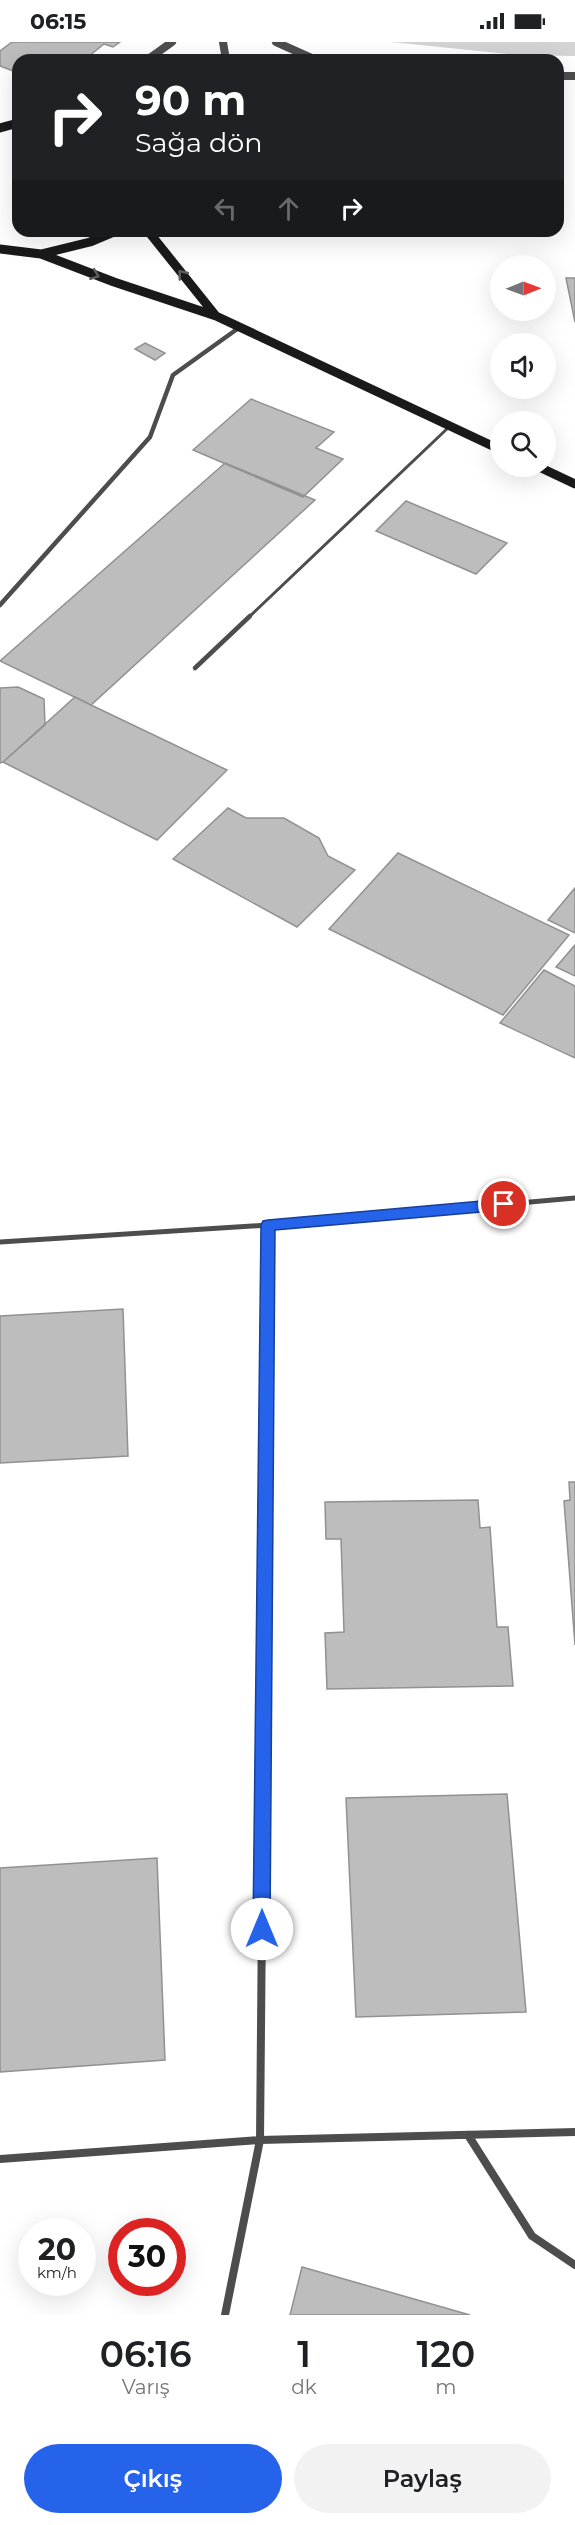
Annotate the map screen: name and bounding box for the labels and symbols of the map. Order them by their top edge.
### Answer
north arrow [490,255,556,321]
one-way arrow [89,268,100,280]
one-way arrow [179,270,190,281]
pin [478,1178,529,1229]
position arrow [230,1897,294,1961]
speed limit sign: 30 [108,2218,186,2296]

